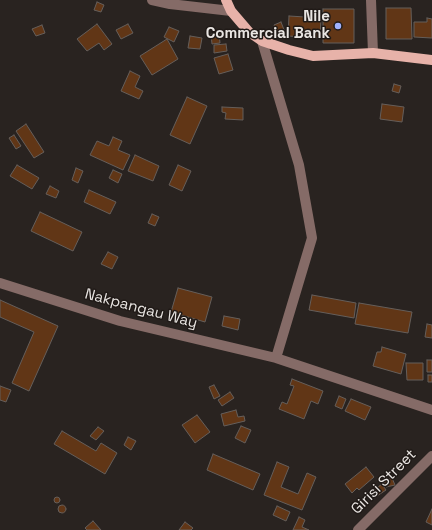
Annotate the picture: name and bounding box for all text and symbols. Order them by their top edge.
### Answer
place label: Nile Commercial Bank [206,8,330,43]
marker: Nile Commercial Bank [333,21,343,31]
street label: Nakpangau Way [83,285,199,333]
street label: Girisi Street [348,446,420,518]

